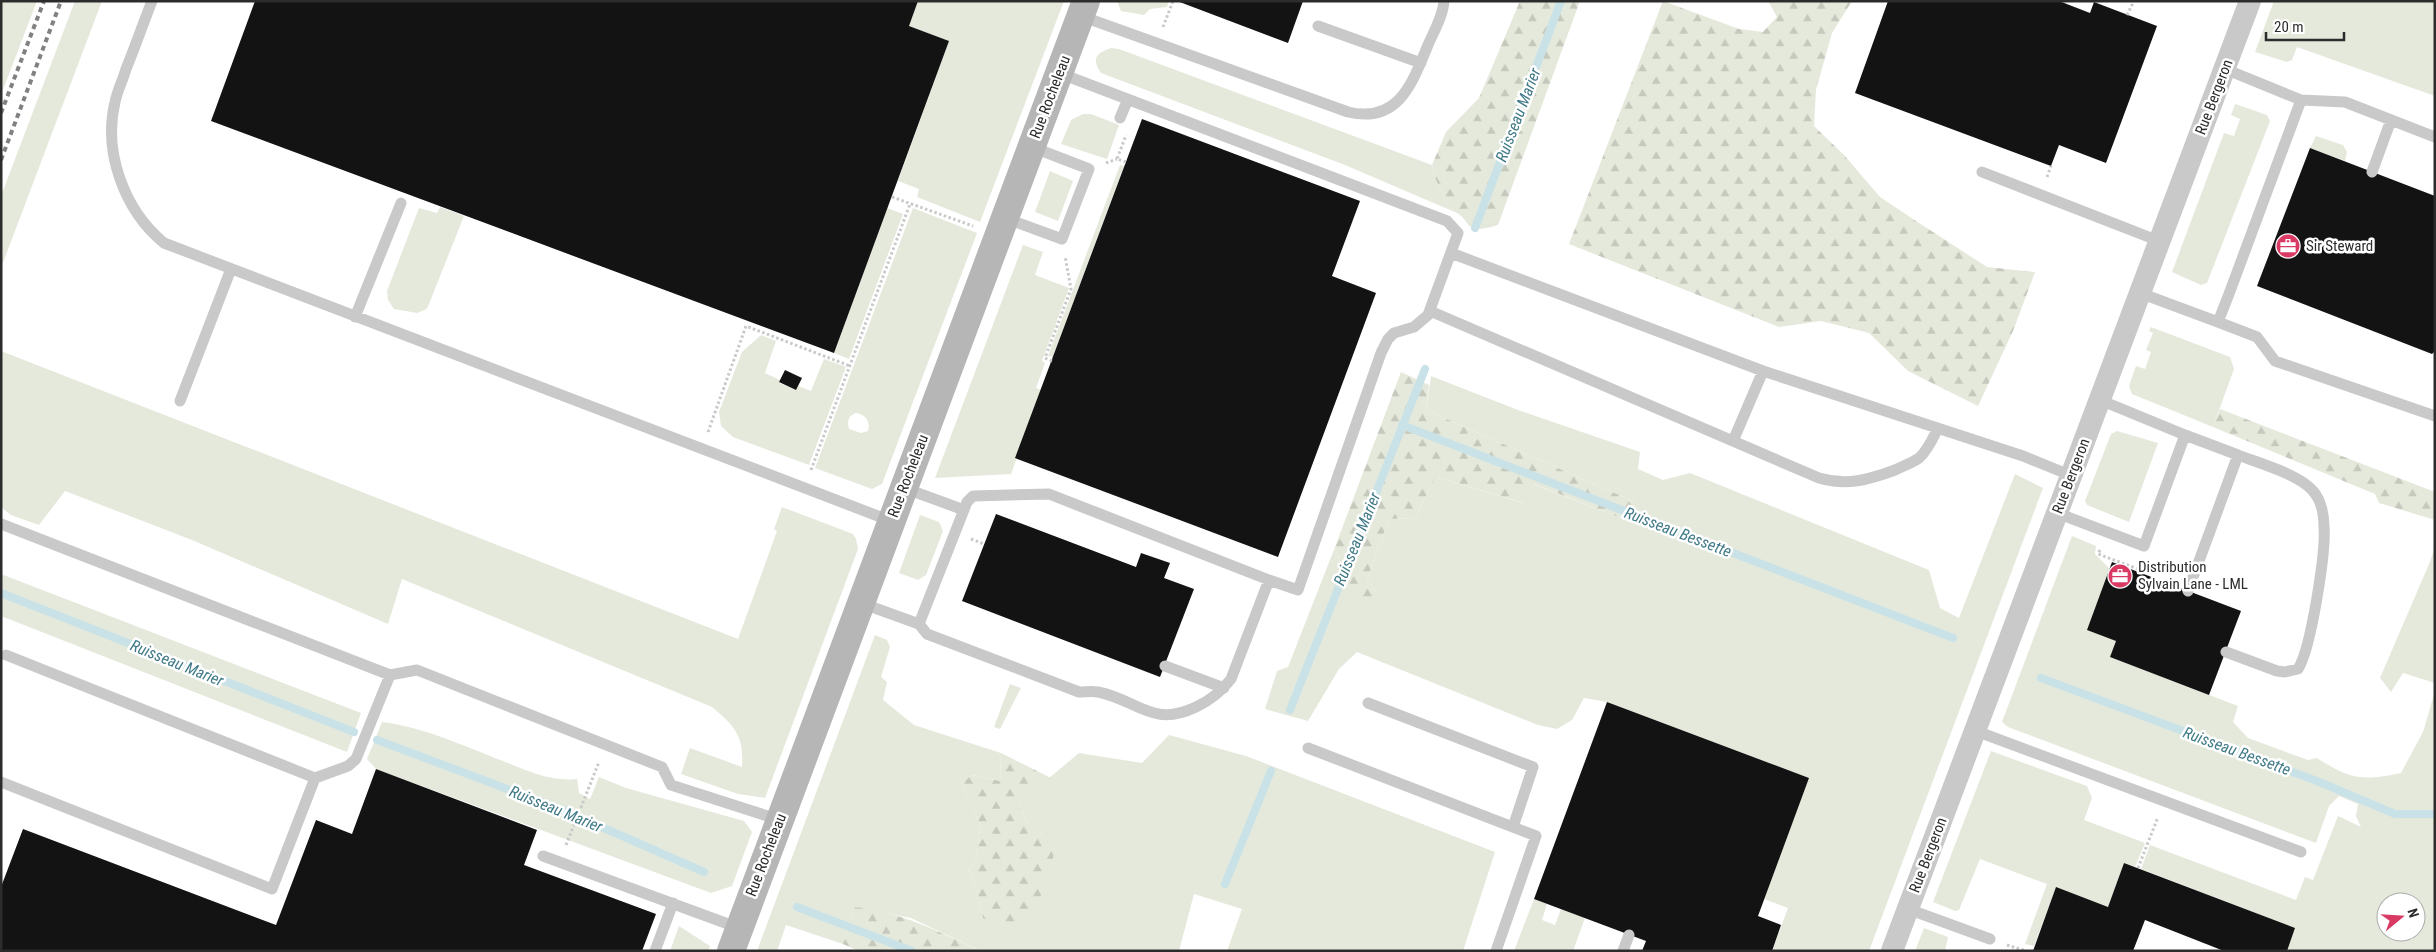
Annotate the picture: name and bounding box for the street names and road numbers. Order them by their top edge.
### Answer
street label: Rue Rocheleau [1026,53,1074,141]
street label: Rue Bergeron [2191,57,2237,137]
street label: Rue Rocheleau [884,432,932,520]
street label: Rue Bergeron [2048,436,2094,516]
street label: Rue Rocheleau [742,811,790,899]
street label: Rue Bergeron [1905,815,1951,895]

